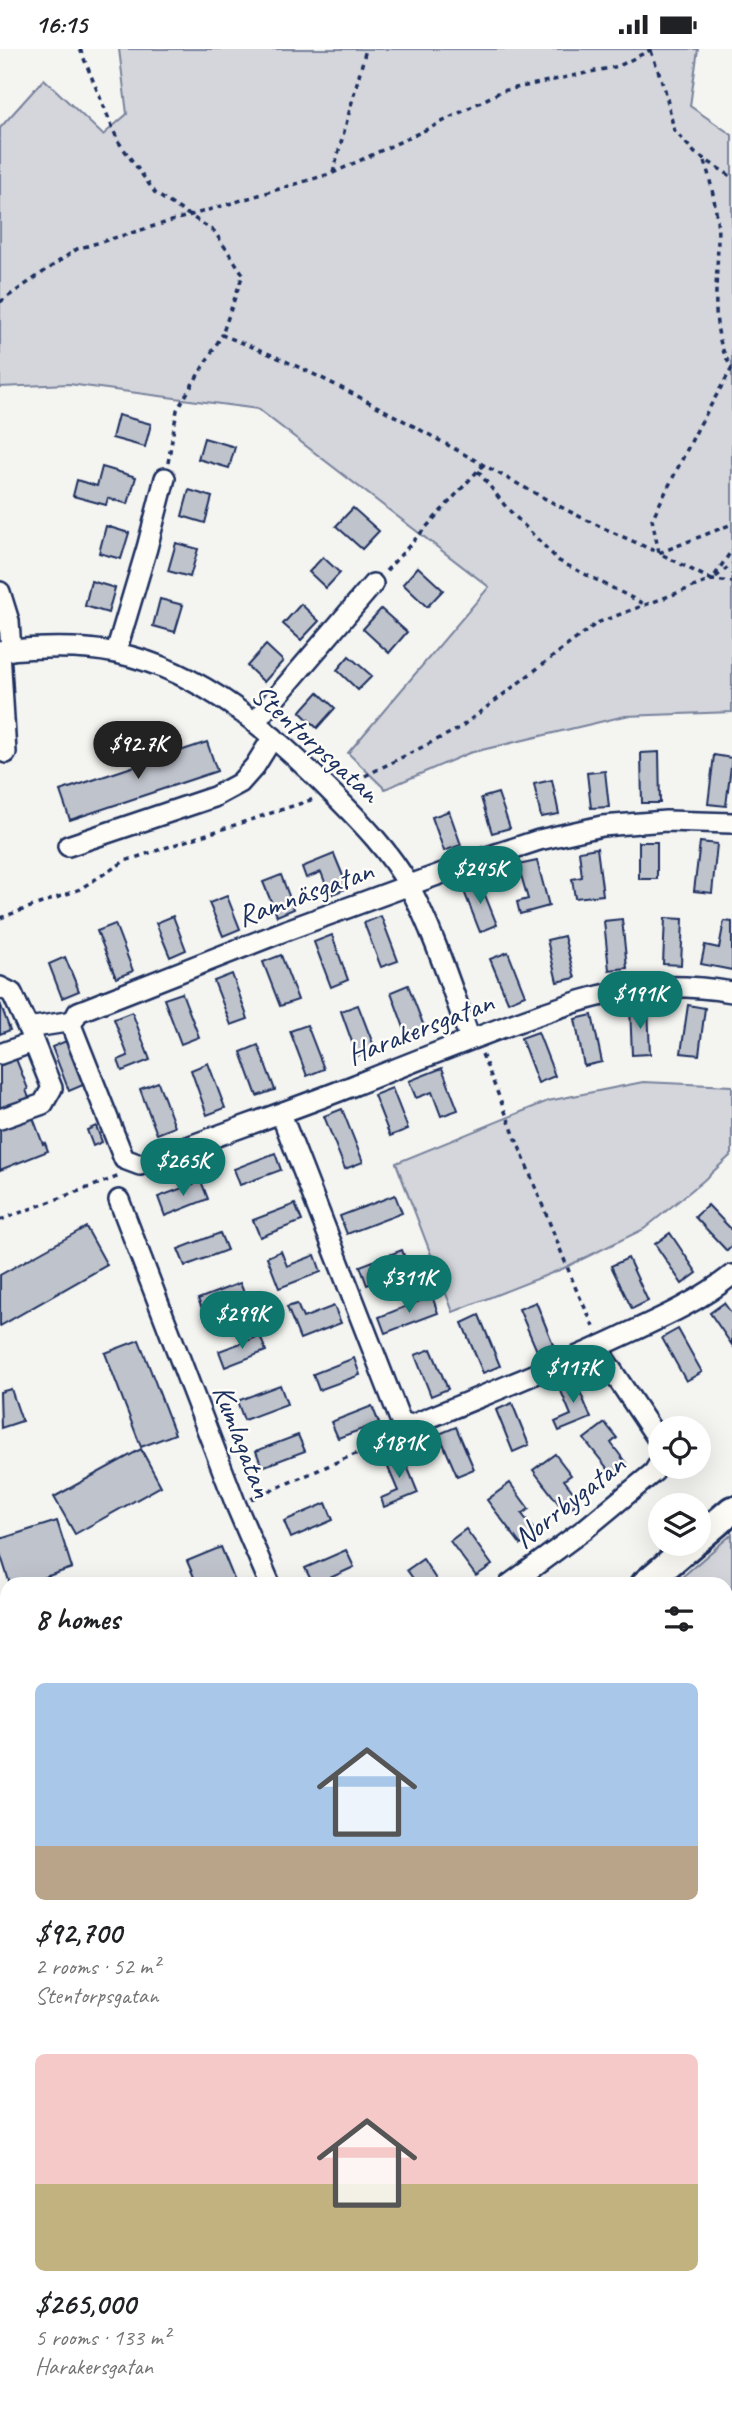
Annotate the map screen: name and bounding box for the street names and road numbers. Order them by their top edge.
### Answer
street label: Stentorpsgatan [244,675,390,812]
street label: Ramnäsgatan [232,850,380,935]
street label: Harakersgatan [341,982,500,1073]
street label: Kumlagatan [204,1379,282,1503]
street label: Norrbygatan [505,1445,634,1557]

